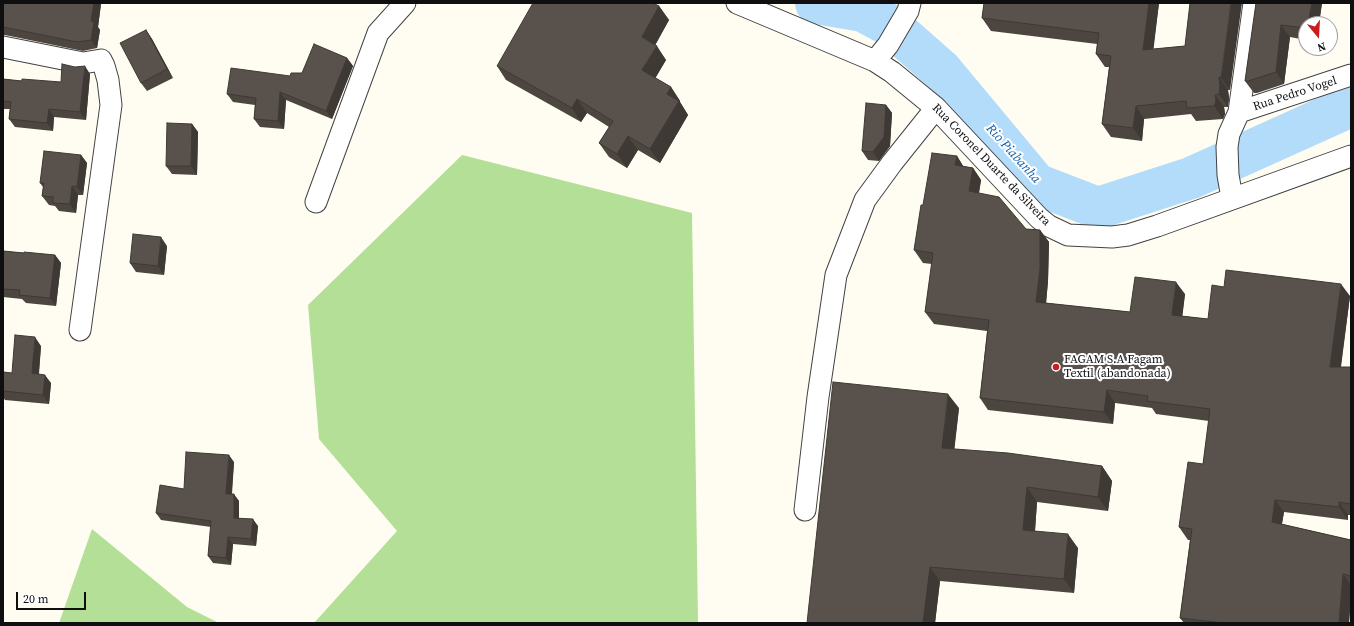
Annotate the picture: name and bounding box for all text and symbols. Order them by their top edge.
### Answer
north arrow [1298,16,1338,56]
text: N [1315,39,1328,55]
street label: Rua Pedro Vogel [1251,74,1339,114]
street label: Rua Coronel Duarte da Silveira [929,101,1053,229]
water label: Rio Piabanha [982,121,1044,187]
place label: FAGAM S.A Fagam Textil (abandonada) [1064,353,1171,381]
marker: FAGAM S.A Fagam Textil (abandonada) [1051,362,1061,372]
scale bar [18,584,88,610]
text: 20 m [23,591,49,607]

